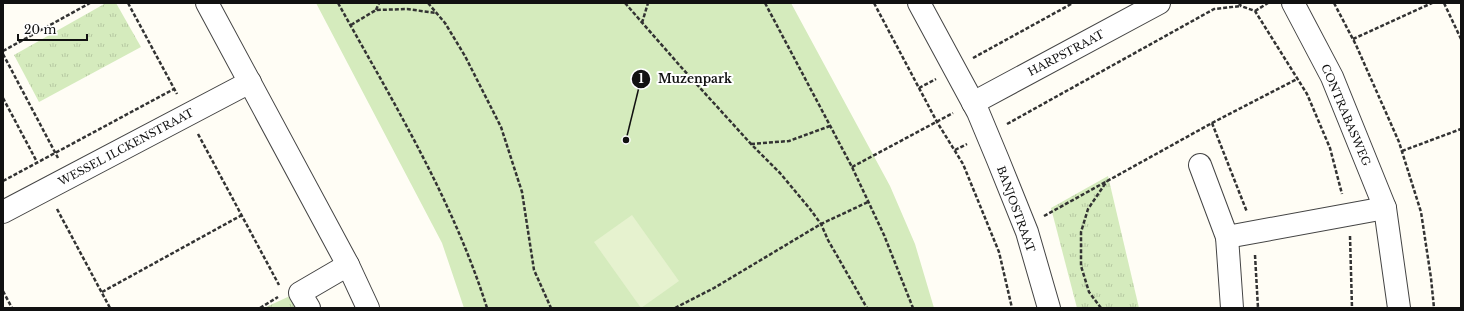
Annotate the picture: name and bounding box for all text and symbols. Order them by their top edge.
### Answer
scale bar [18,16,87,42]
text: 20 m [24,22,56,37]
street label: HARPSTRAAT [1025,27,1107,79]
street label: CONTRABASWEG [1318,62,1374,168]
callout: Muzenpark [631,67,740,91]
text: 1 [638,71,644,86]
text: Muzenpark [658,71,733,86]
street label: WESSEL ILCKENSTRAAT [55,105,196,189]
street label: BANJOSTRAAT [994,164,1038,254]

